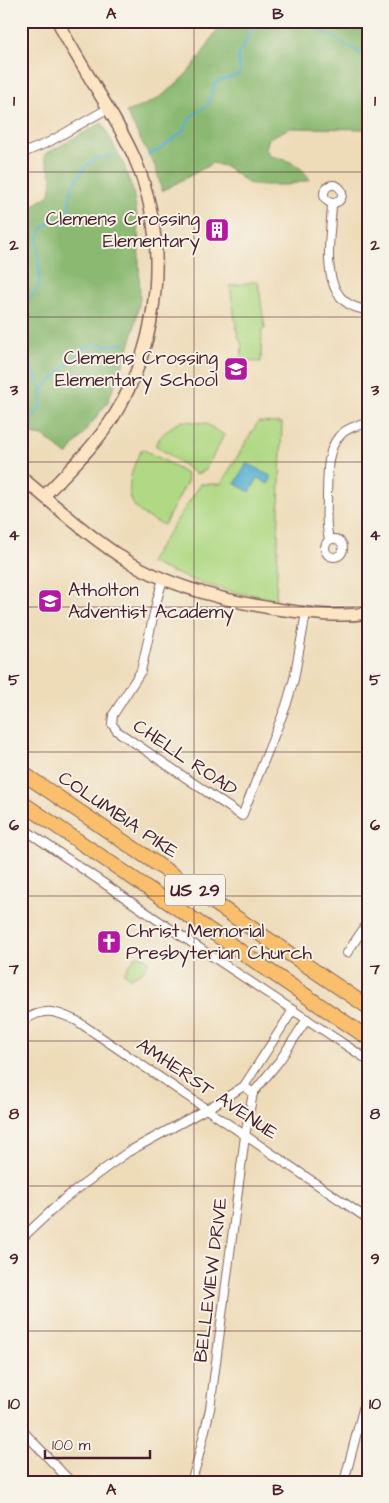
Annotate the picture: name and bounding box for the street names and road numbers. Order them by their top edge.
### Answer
street label: CHELL ROAD [127,713,243,803]
street label: COLUMBIA PIKE [53,765,183,865]
road number: US 29 [165,874,225,906]
street label: AMHERST AVENUE [131,1032,283,1146]
street label: BELLEVIEW DRIVE [188,1196,234,1364]

